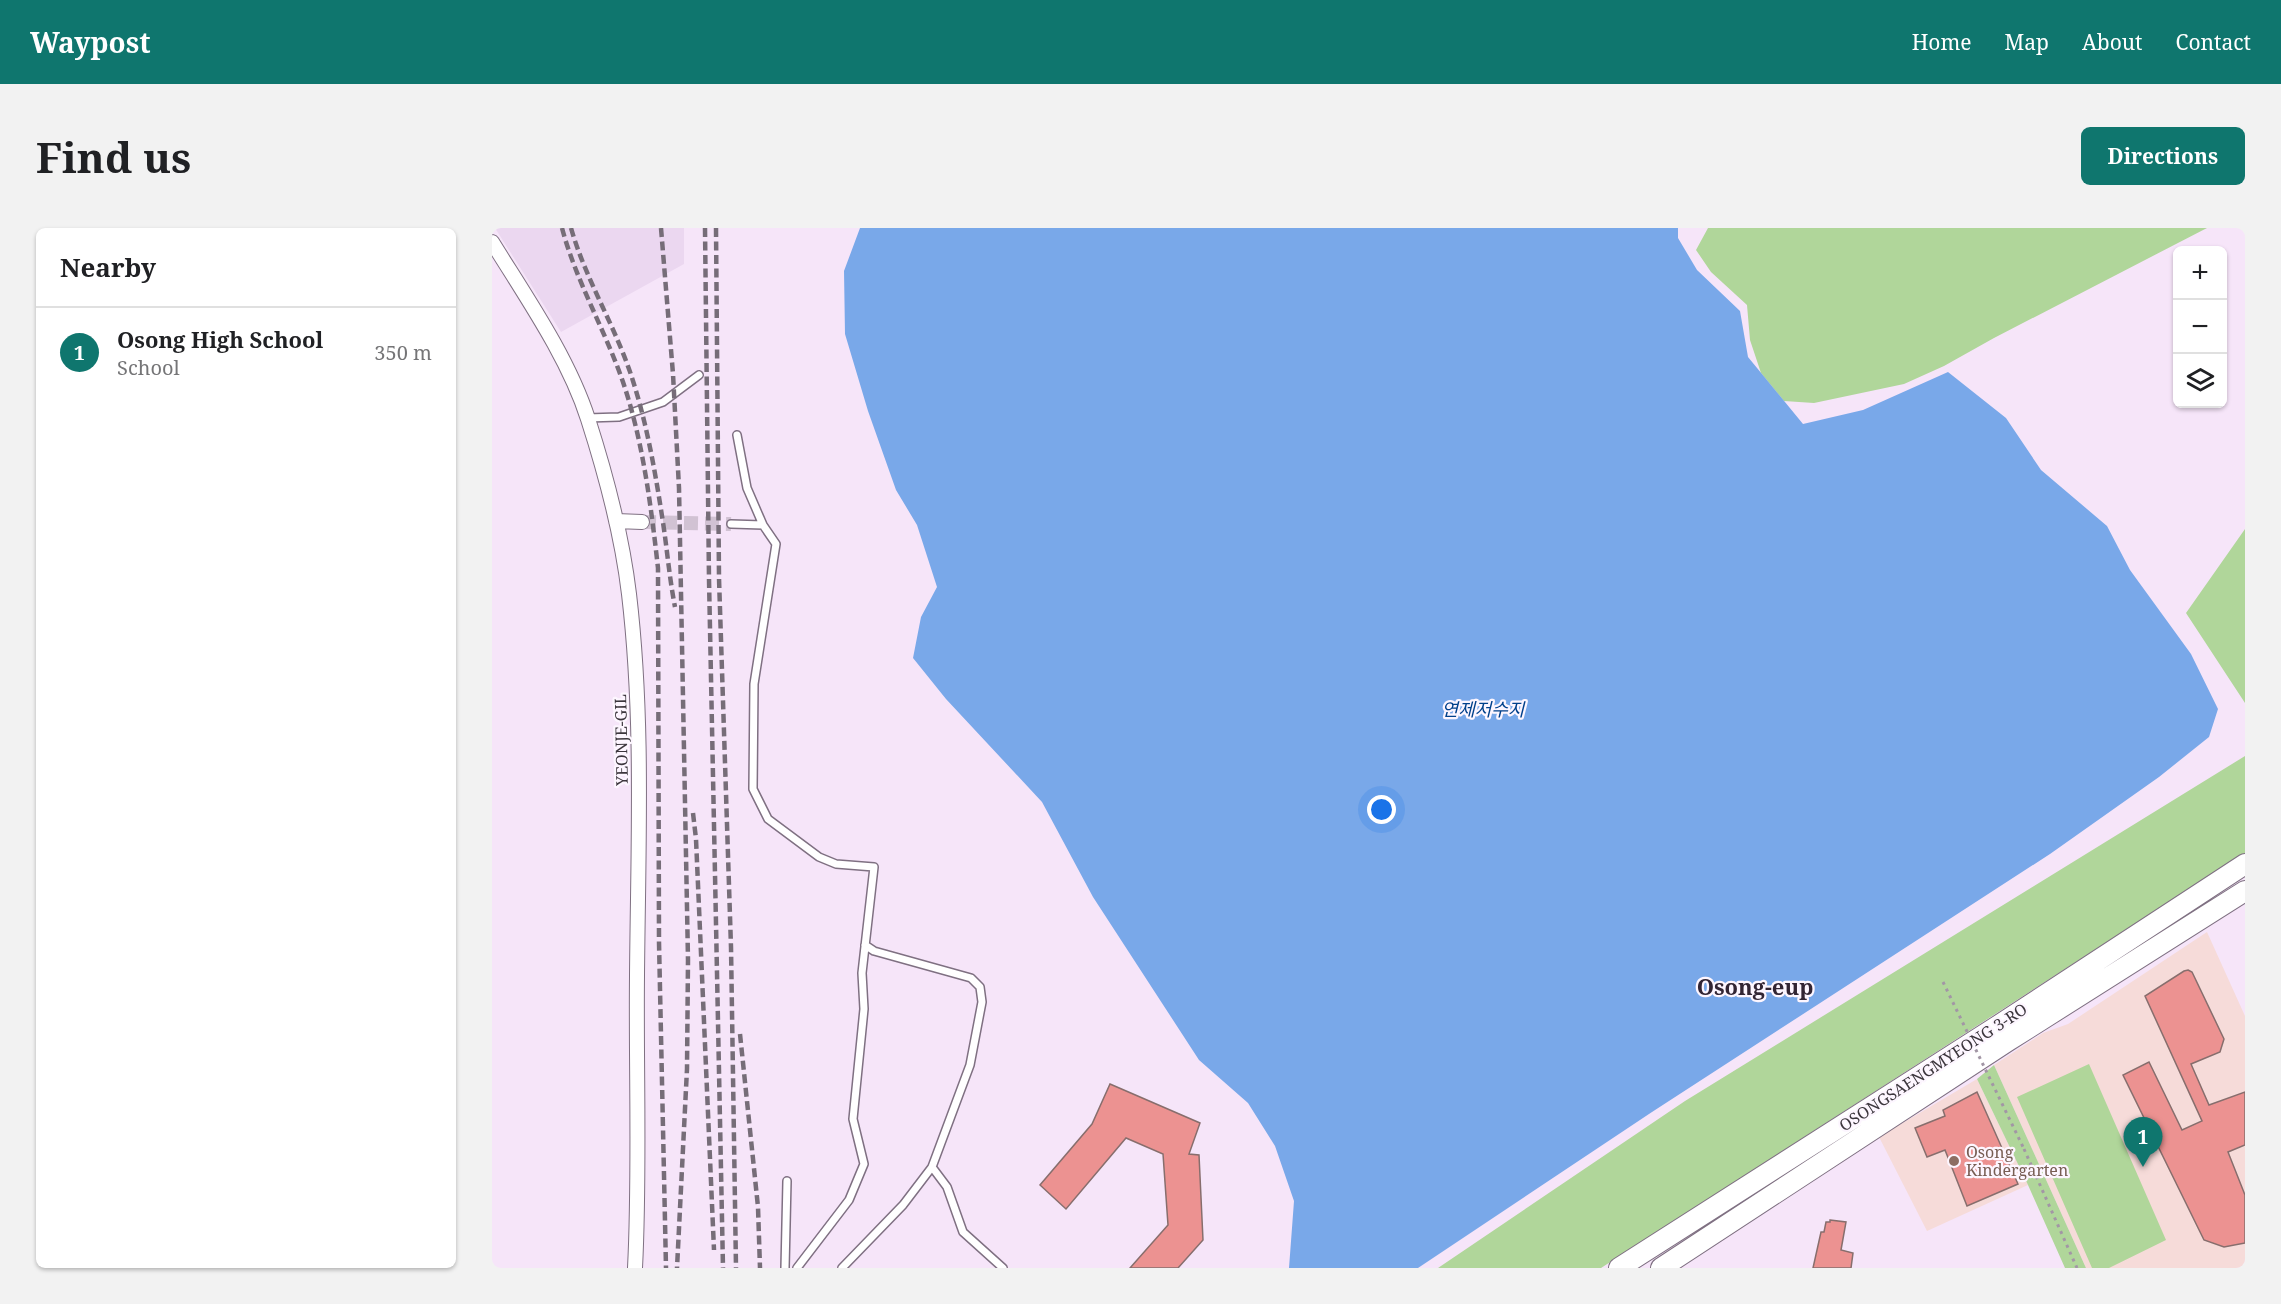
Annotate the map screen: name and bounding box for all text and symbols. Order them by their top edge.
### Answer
text: Waypost [30,23,151,61]
text: Home [1912,28,1972,56]
text: Map [2005,28,2049,56]
text: About [2082,28,2143,56]
text: Contact [2176,28,2251,56]
button: Directions [2081,127,2245,185]
text: Find us [36,128,191,185]
map controls [2173,246,2227,408]
button: + [2173,246,2227,300]
text: Nearby [60,249,156,285]
button: − [2173,300,2227,354]
text: Osong High School [117,324,323,354]
text: 1 [74,339,85,366]
text: 350 m [374,339,432,366]
text: School [117,354,180,381]
button: layers [2173,354,2227,408]
street label: YEONJE-GIL [609,694,633,787]
water label: 연제저수지 [1442,697,1526,721]
your location [1367,795,1396,824]
district label: Osong-eup [1697,971,1813,1001]
street label: OSONGSAENGMYEONG 3-RO [1835,998,2031,1136]
pin: 1 [2124,1118,2162,1167]
place label: Osong Kindergarten [1966,1141,2068,1181]
marker: Osong Kindergarten [1947,1154,1961,1168]

